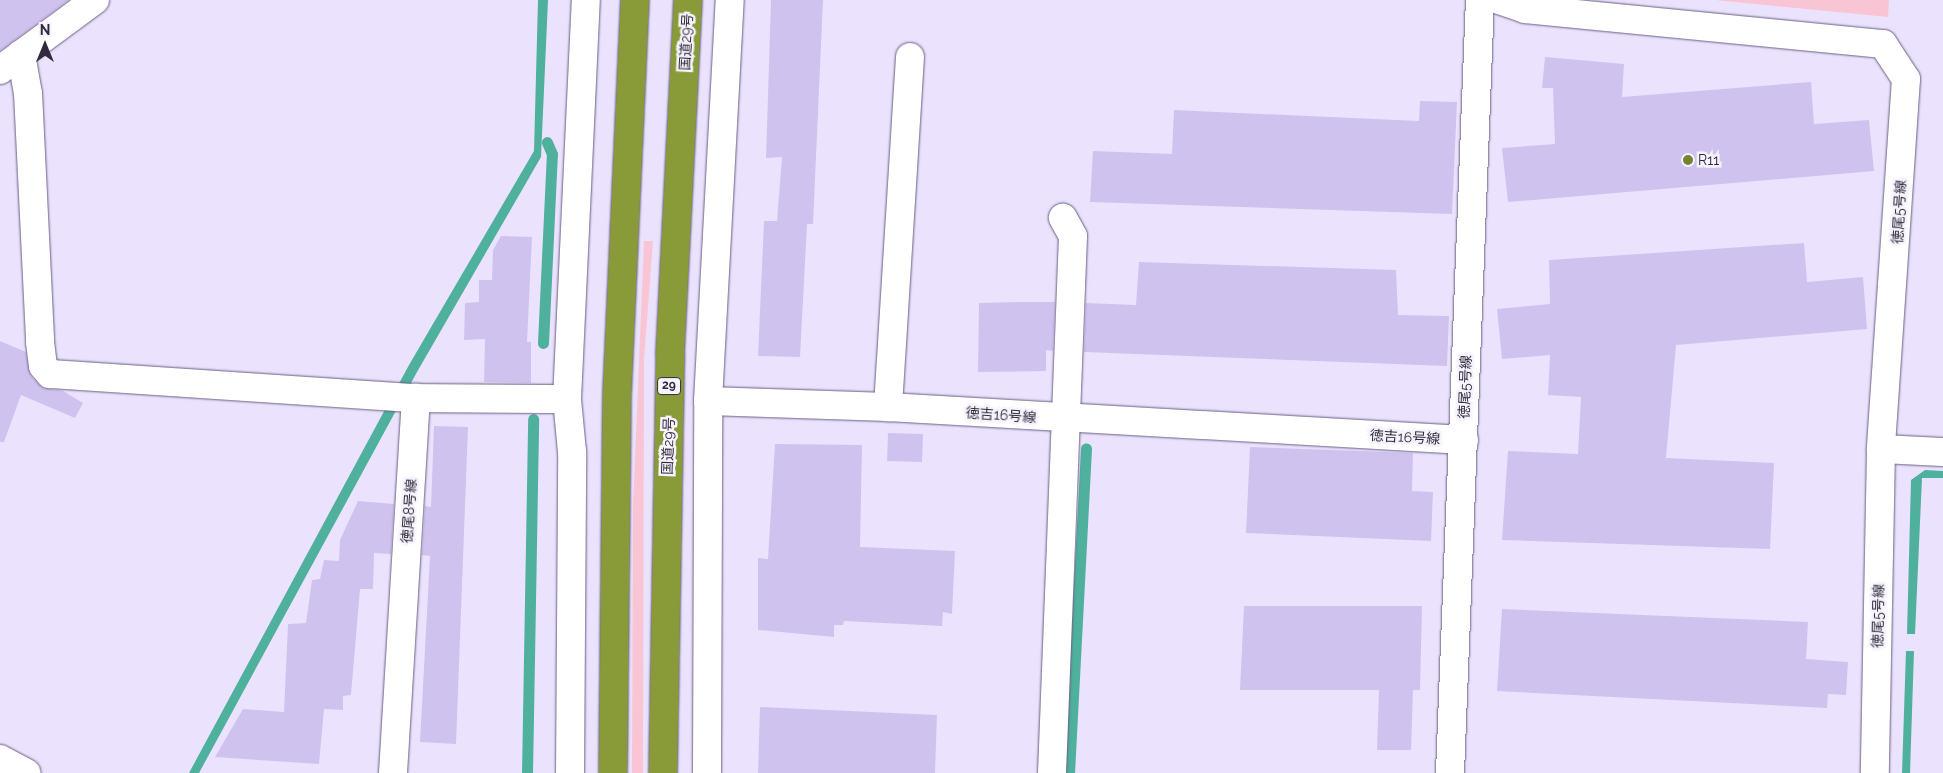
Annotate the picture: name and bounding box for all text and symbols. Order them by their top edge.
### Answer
street label: 国道29号 [676,13,696,71]
north arrow [20,20,70,70]
text: N [40,22,50,38]
place label: R11 [1698,152,1719,168]
marker: R11 [1682,154,1694,166]
street label: 徳尾5号線 [1889,180,1909,244]
street label: 徳尾5号線 [1455,355,1475,419]
road number: 29 [656,376,682,396]
street label: 徳吉16号線 [965,404,1037,426]
street label: 国道29号 [659,417,677,475]
street label: 徳吉16号線 [1369,427,1441,447]
street label: 徳尾8号線 [398,478,420,544]
street label: 徳尾5号線 [1869,584,1887,648]

